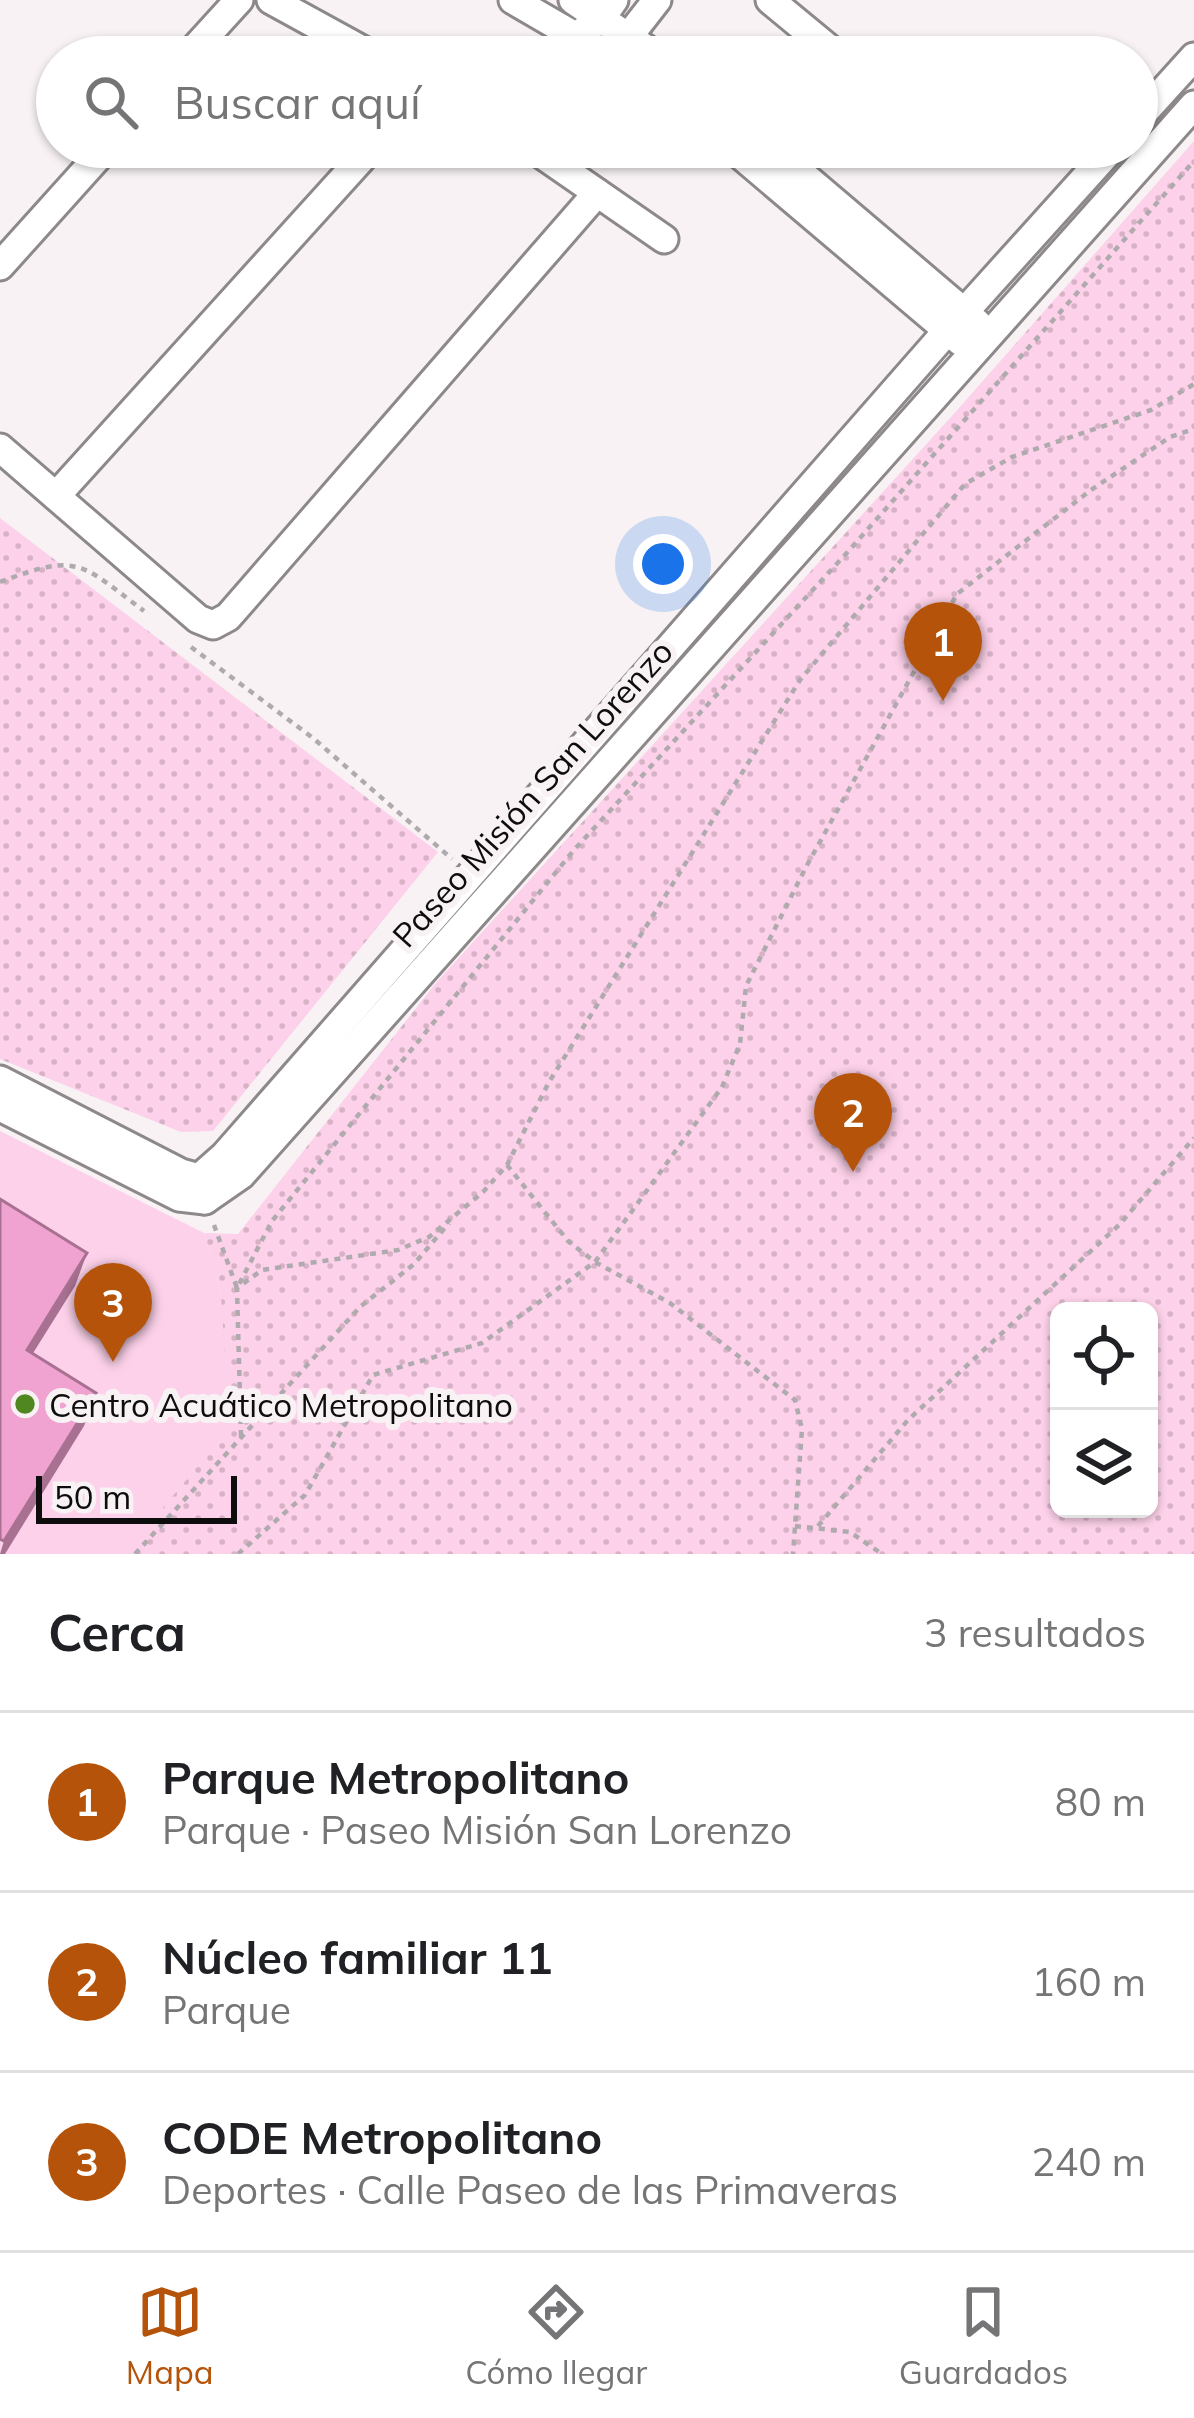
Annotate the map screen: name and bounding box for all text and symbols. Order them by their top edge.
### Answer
search box [36,36,1158,168]
icon: search [78,69,144,135]
text: Buscar aquí [174,74,421,130]
your location [633,534,693,594]
pin: 1 [904,602,982,701]
street label: Paseo Misión San Lorenzo [383,631,681,955]
pin: 2 [814,1073,892,1172]
pin: 3 [74,1263,152,1362]
map controls [1050,1302,1158,1518]
button: locate [1050,1302,1158,1410]
place label: Centro Acuático Metropolitano [49,1384,513,1425]
marker: Centro Acuático Metropolitano [12,1391,38,1417]
button: layers [1050,1410,1158,1518]
scale bar [36,1470,237,1523]
text: 50 m [54,1476,131,1517]
text: Cerca [48,1600,186,1664]
text: 3 resultados [924,1608,1146,1657]
text: Parque Metropolitano [162,1749,629,1805]
text: 1 [75,1777,99,1826]
text: 80 m [1055,1777,1146,1826]
text: Parque · Paseo Misión San Lorenzo [162,1805,792,1854]
text: Núcleo familiar 11 [162,1929,553,1985]
text: 2 [75,1957,99,2006]
text: 160 m [1031,1957,1146,2006]
text: Parque [162,1985,291,2034]
text: CODE Metropolitano [162,2109,602,2165]
text: 3 [75,2137,99,2186]
text: 240 m [1031,2137,1146,2186]
text: Deportes · Calle Paseo de las Primaveras [162,2165,898,2214]
tab: Mapa [126,2279,214,2392]
tab: Cómo llegar [465,2279,647,2392]
tab: Guardados [899,2279,1068,2392]

